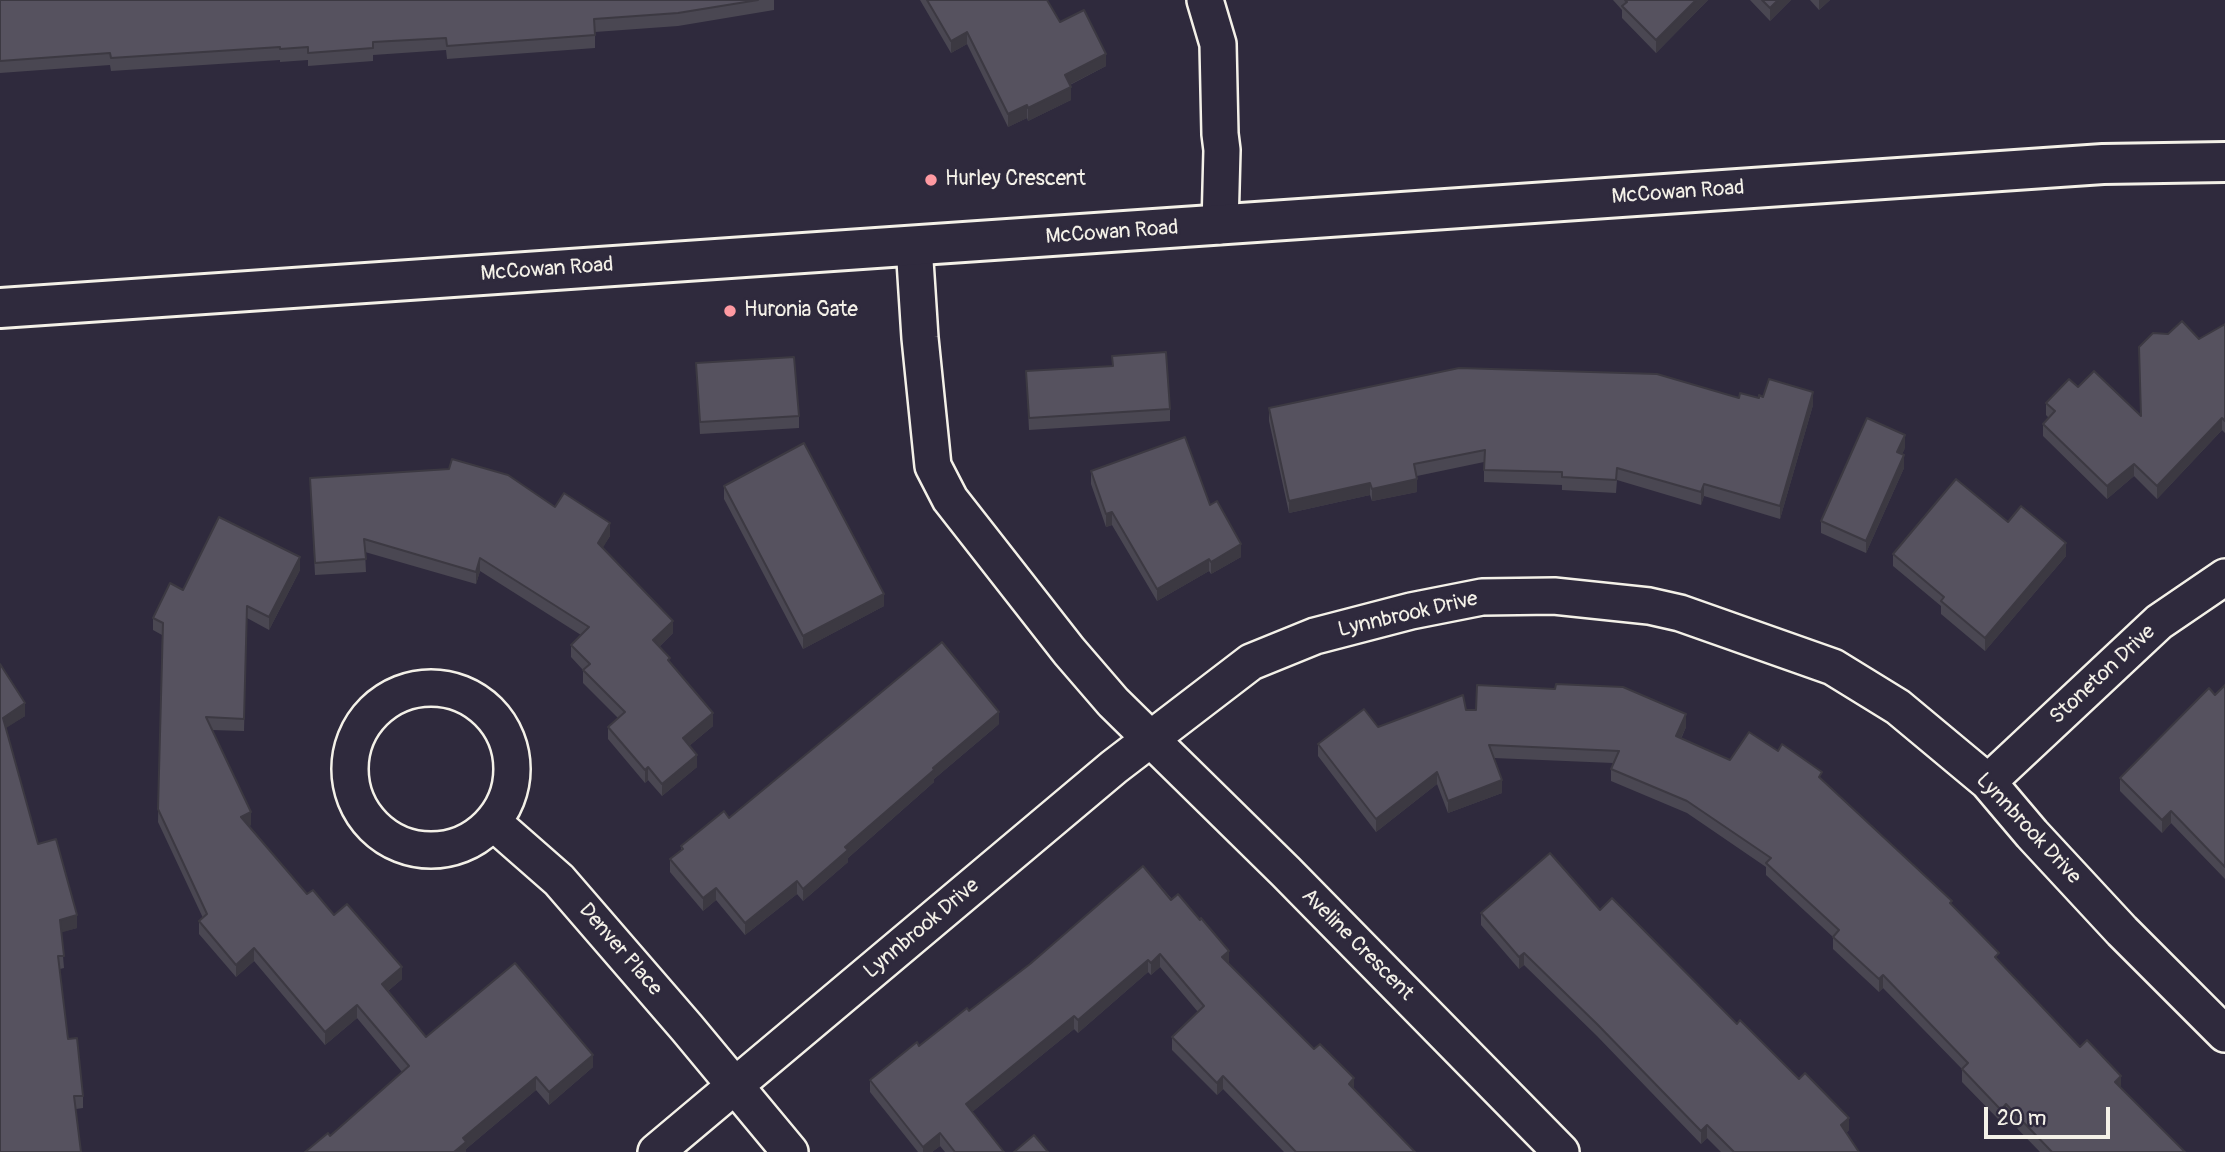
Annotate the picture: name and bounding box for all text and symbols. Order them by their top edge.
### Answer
place label: Hurley Crescent [945,167,1086,193]
marker: Hurley Crescent [923,172,939,188]
street label: McCowan Road [1611,176,1745,210]
street label: McCowan Road [1045,216,1179,250]
street label: McCowan Road [480,253,614,287]
place label: Huronia Gate [744,298,858,324]
marker: Huronia Gate [722,303,738,319]
street label: Lynnbrook Drive [1336,587,1480,643]
street label: Stoneton Drive [2045,620,2161,730]
street label: Lynnbrook Drive [1970,768,2086,890]
street label: Lynnbrook Drive [859,873,985,985]
street label: Aveline Crescent [1296,884,1418,1006]
street label: Denver Place [573,899,667,1001]
scale bar [1987,1092,2113,1136]
text: 20 m [1997,1105,2046,1132]

